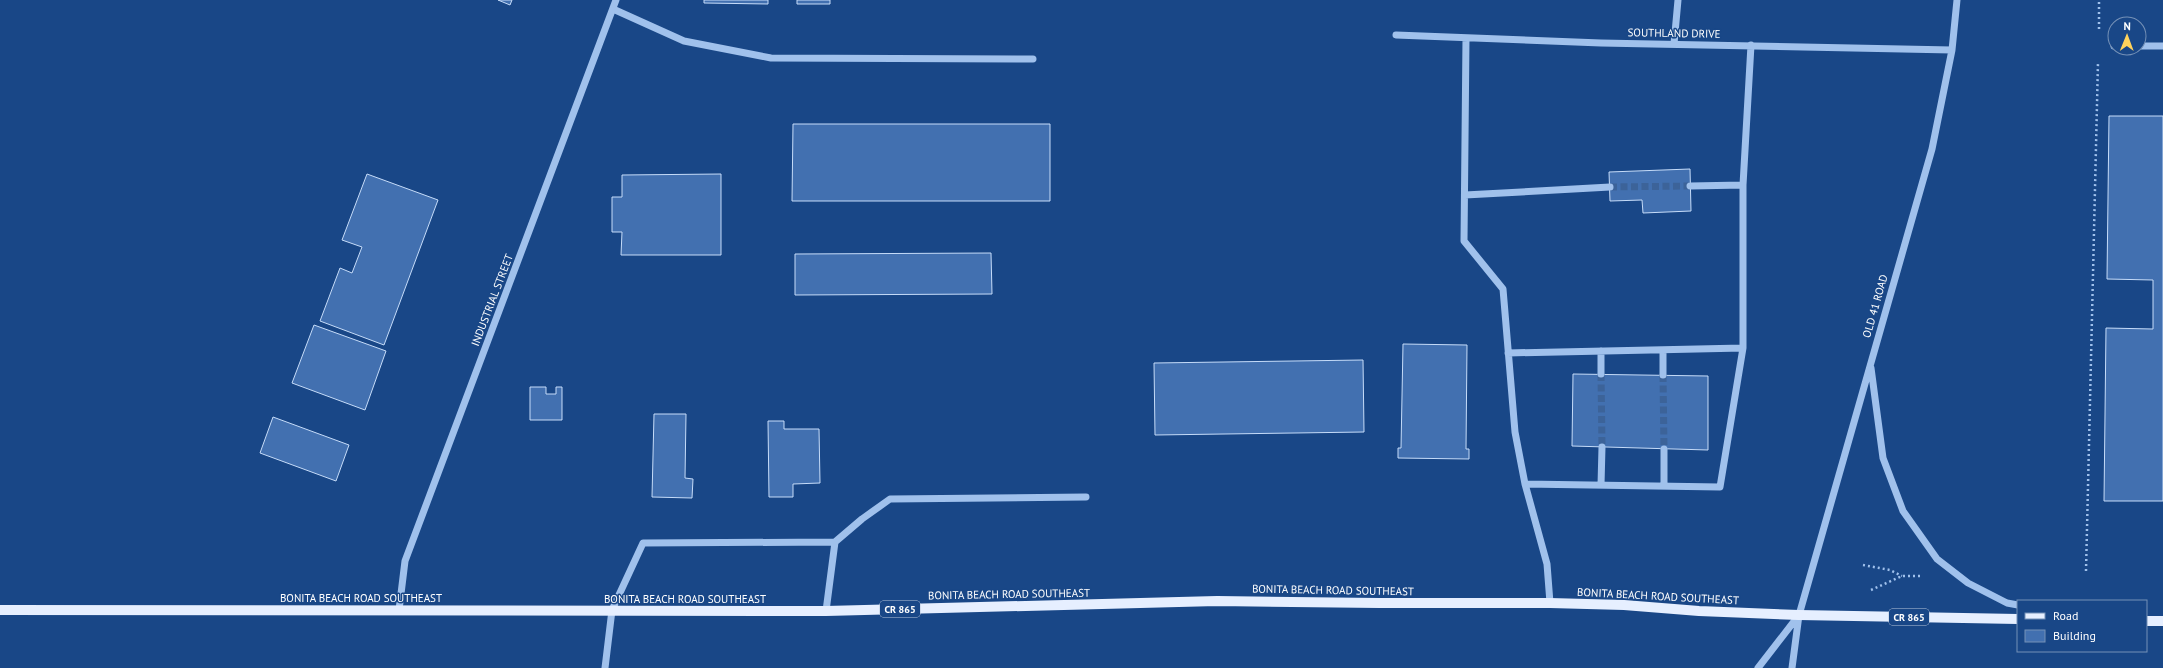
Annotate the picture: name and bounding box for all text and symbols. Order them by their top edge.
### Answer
north arrow [2107,16,2147,56]
text: N [2123,19,2131,33]
street label: SOUTHLAND DRIVE [1627,25,1721,41]
street label: INDUSTRIAL STREET [468,252,516,348]
street label: OLD 41 ROAD [1859,273,1891,339]
street label: BONITA BEACH ROAD SOUTHEAST [1252,582,1414,598]
street label: BONITA BEACH ROAD SOUTHEAST [1577,585,1739,607]
street label: BONITA BEACH ROAD SOUTHEAST [928,586,1090,602]
street label: BONITA BEACH ROAD SOUTHEAST [280,591,442,605]
street label: BONITA BEACH ROAD SOUTHEAST [604,592,766,606]
legend [2017,600,2147,652]
road number: CR 865 [880,601,920,617]
text: Road [2053,608,2078,623]
road number: CR 865 [1889,609,1929,625]
text: Building [2053,628,2096,643]

